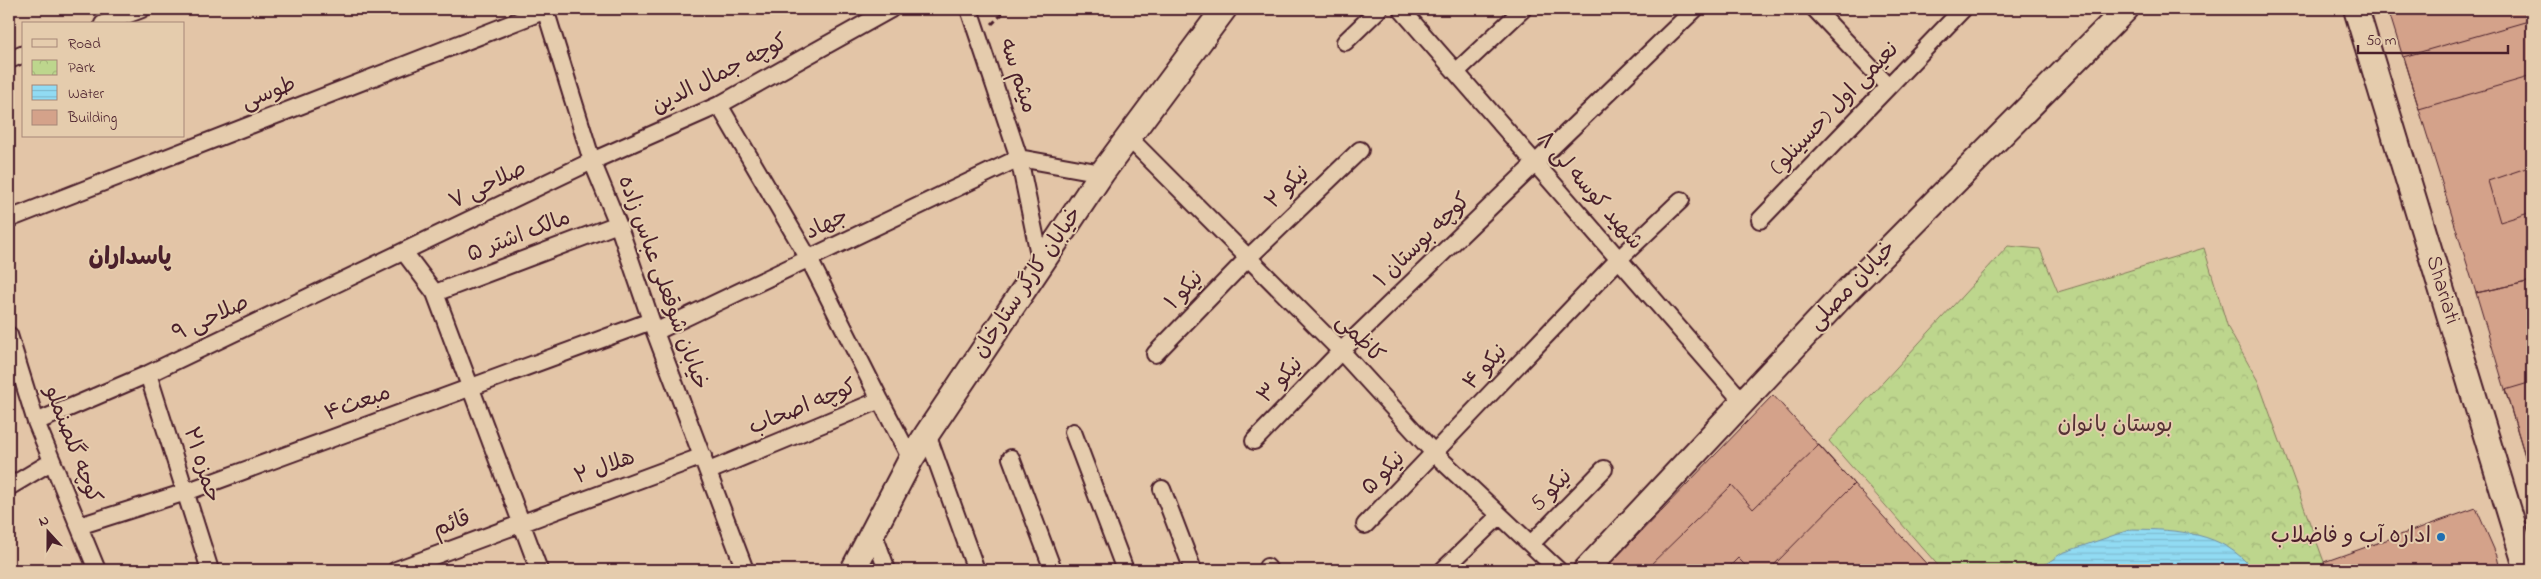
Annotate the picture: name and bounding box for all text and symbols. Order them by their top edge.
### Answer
legend [22,22,185,138]
scale bar [2358,22,2508,54]
street label: کوچه جمال الدین [646,27,794,123]
text: 50 m [2366,30,2397,52]
text: Road [68,33,101,55]
street label: میثم سه [990,34,1044,118]
street label: نعیمی اول (حسینلو) [1763,35,1907,183]
text: Park [68,57,96,79]
street label: طوسی [237,69,301,119]
text: Water [68,83,104,105]
text: Building [67,107,117,130]
street label: شهید کوسه لی ۸ [1528,124,1650,258]
street label: صلاحی ۷ [444,153,532,219]
street label: نیکو ۲ [1258,159,1318,217]
street label: خیابان شوقعلی عباس زاده [608,171,716,395]
street label: کوچه بوستان ۱ [1367,186,1479,296]
street label: جهاد [800,201,854,249]
street label: خیابان کارگر ستارخان [965,201,1091,365]
street label: مالک اشتر ۵ [462,203,576,271]
street label: خیابان مصلی [1802,234,1904,338]
district label: پاسداران [88,241,172,276]
street label: Shariati [2416,252,2468,328]
street label: نیکو ۱ [1158,264,1212,318]
street label: صلاحی ۹ [167,287,255,351]
street label: کاظمی [1327,307,1391,371]
street label: نیکو ۴ [1456,338,1516,398]
street label: نیکو ۳ [1251,350,1311,412]
street label: کوچه اصحاب [744,372,862,444]
street label: مبعث۴ [320,377,396,431]
street label: کوچه گلصنملو [35,381,109,508]
park label: بوستان بانوان [2057,410,2173,442]
street label: حمزه ۲۱ [174,423,228,507]
street label: هلال ۲ [570,442,640,494]
street label: نیکو ۵ [1354,444,1414,504]
street label: نیکو 5 [1523,462,1581,520]
street label: قائم [428,503,476,547]
north arrow [22,506,72,556]
text: N [36,510,52,533]
place label: اداره آب و فاضلاب [2271,521,2431,553]
marker: اداره آب و فاضلاب [2435,531,2447,543]

